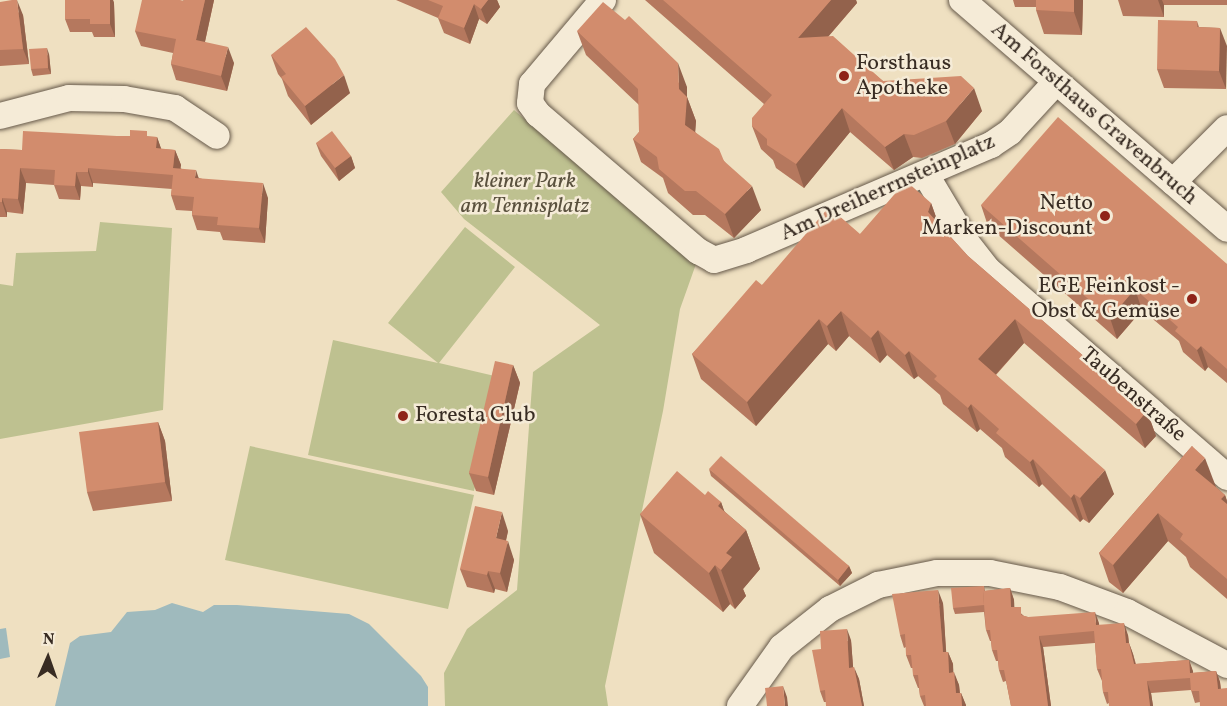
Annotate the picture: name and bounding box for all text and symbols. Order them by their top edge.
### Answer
street label: Am Forsthaus Gravenbruch [985,17,1203,211]
place label: Forsthaus Apotheke [856,50,951,101]
marker: Forsthaus Apotheke [837,69,851,83]
street label: Am Dreiherrnsteinplatz [777,129,999,247]
park label: kleiner Park am Tennisplatz [461,168,589,220]
place label: Netto Marken-Discount [922,190,1093,242]
marker: Netto Marken-Discount [1098,209,1112,223]
place label: EGE Feinkost - Obst & Gemüse [1031,273,1180,324]
marker: EGE Feinkost - Obst & Gemüse [1185,292,1199,306]
street label: Taubenstraße [1075,342,1191,448]
place label: Foresta Club [415,403,535,429]
marker: Foresta Club [396,409,410,423]
north arrow [18,628,78,688]
text: N [42,629,55,651]

